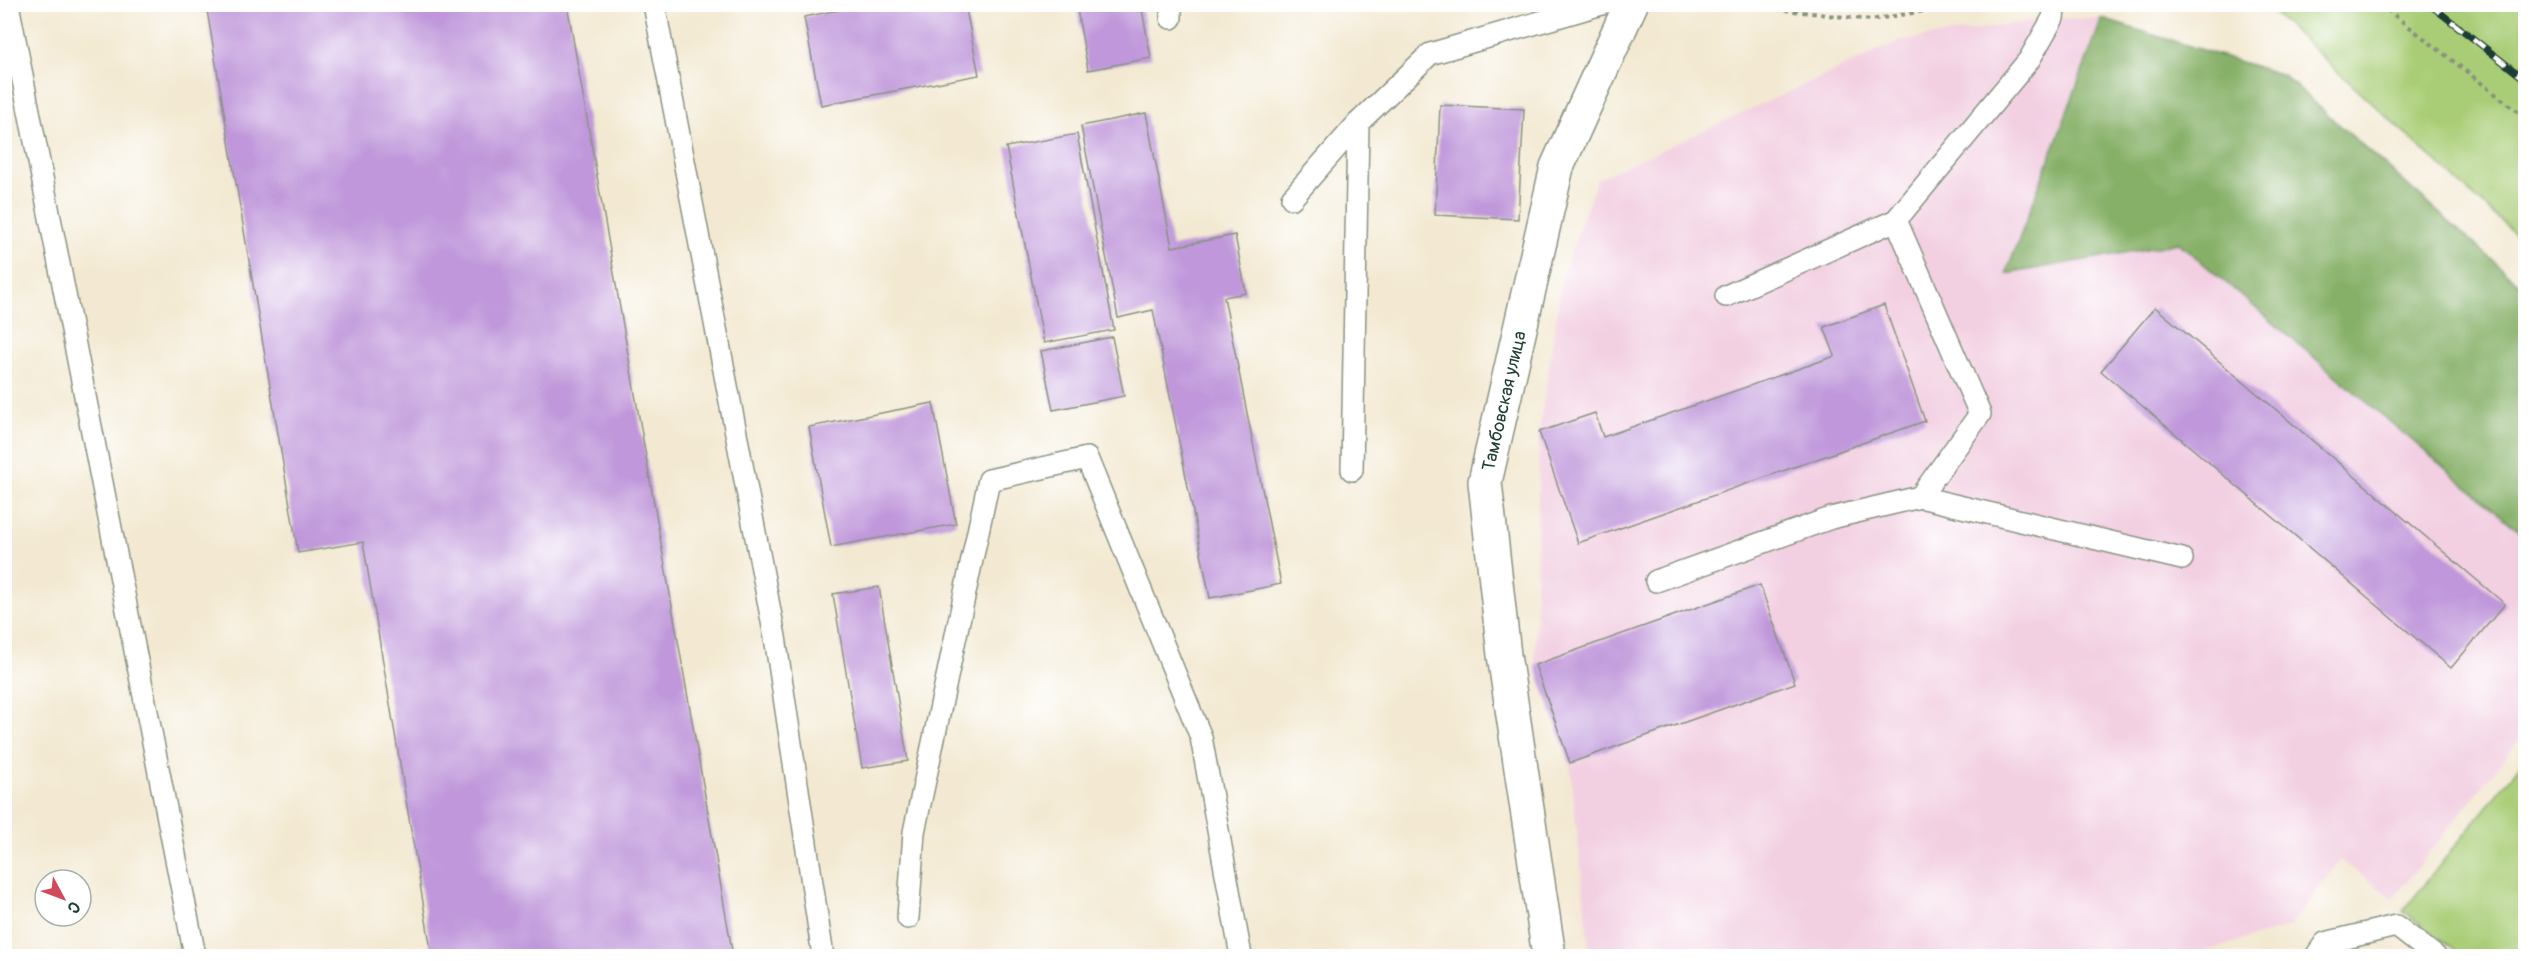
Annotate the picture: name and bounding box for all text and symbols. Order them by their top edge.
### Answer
street label: Тамбовская улица [1477,329,1532,473]
north arrow [33,868,93,928]
text: С [63,897,84,918]

